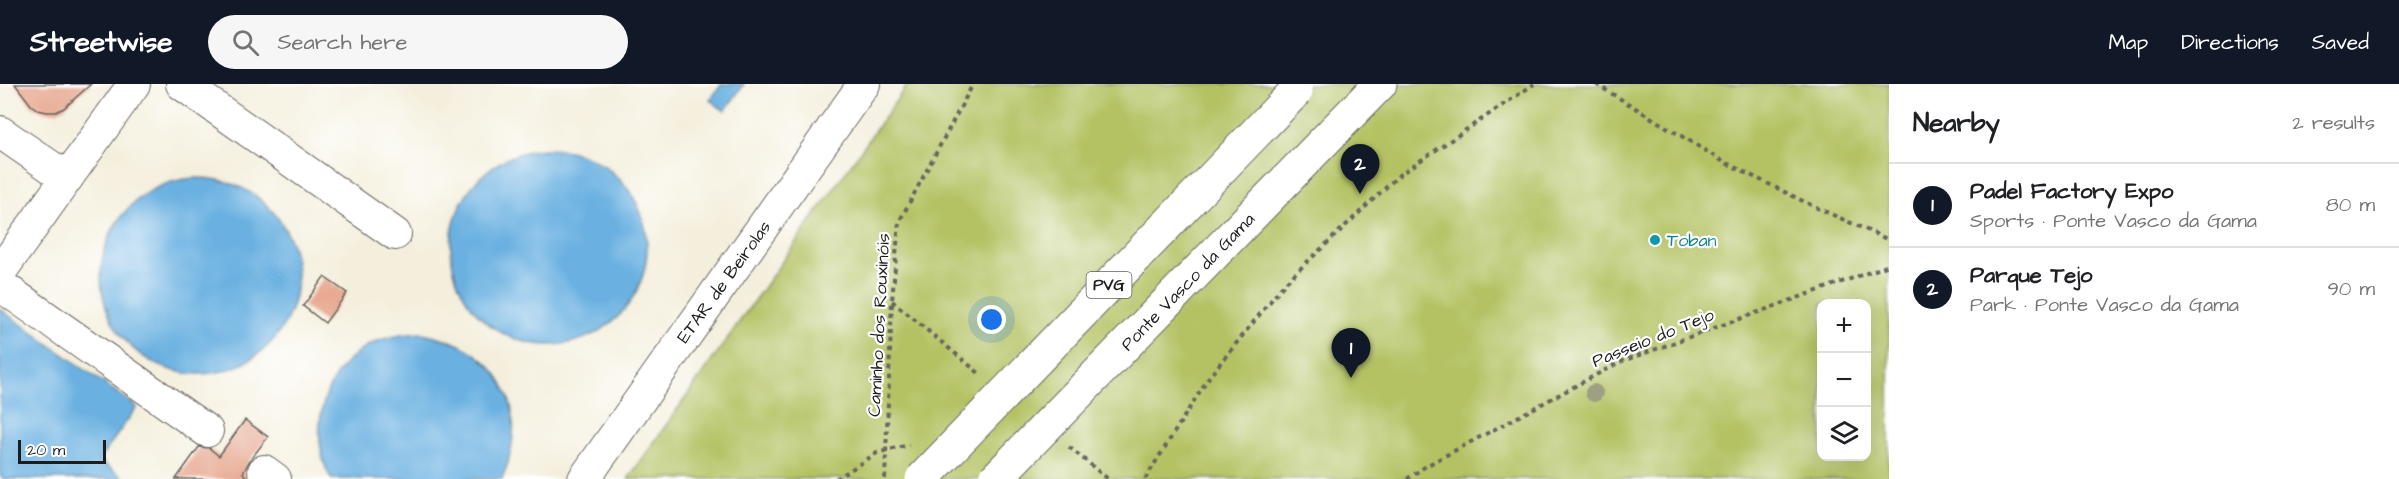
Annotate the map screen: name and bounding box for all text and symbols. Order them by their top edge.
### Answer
search box [208,15,628,69]
text: Streetwise [30,23,172,62]
icon: search [229,26,262,59]
text: Search here [277,27,407,58]
text: Map [2108,28,2148,57]
text: Directions [2181,28,2279,57]
text: Saved [2312,28,2369,57]
text: Nearby [1913,105,2000,141]
text: 2 results [2292,109,2375,137]
pin: 2 [1340,144,1380,194]
text: Padel Factory Expo [1970,176,2173,207]
text: 1 [1931,191,1934,219]
text: 80 m [2326,191,2375,219]
street label: Ponte Vasco da Gama [1115,207,1261,357]
text: Sports · Ponte Vasco da Gama [1970,207,2257,235]
street label: ETAR de Beirolas [671,216,777,348]
place label: Toban [1667,228,1717,253]
street label: Caminho dos Rouxinóis [862,233,896,417]
marker: Toban [1648,233,1662,247]
text: Parque Tejo [1970,260,2092,291]
road number: PVG [1086,272,1132,298]
text: 2 [1927,275,1938,303]
text: 90 m [2327,275,2375,303]
text: Park · Ponte Vasco da Gama [1970,291,2239,319]
map controls [1817,299,1871,461]
button: + [1817,299,1871,353]
street label: Passeio do Tejo [1588,302,1718,374]
your location [977,305,1006,334]
pin: 1 [1332,328,1370,378]
button: − [1817,353,1871,407]
button: layers [1817,407,1871,461]
scale bar [18,437,106,464]
text: 20 m [27,439,65,461]

